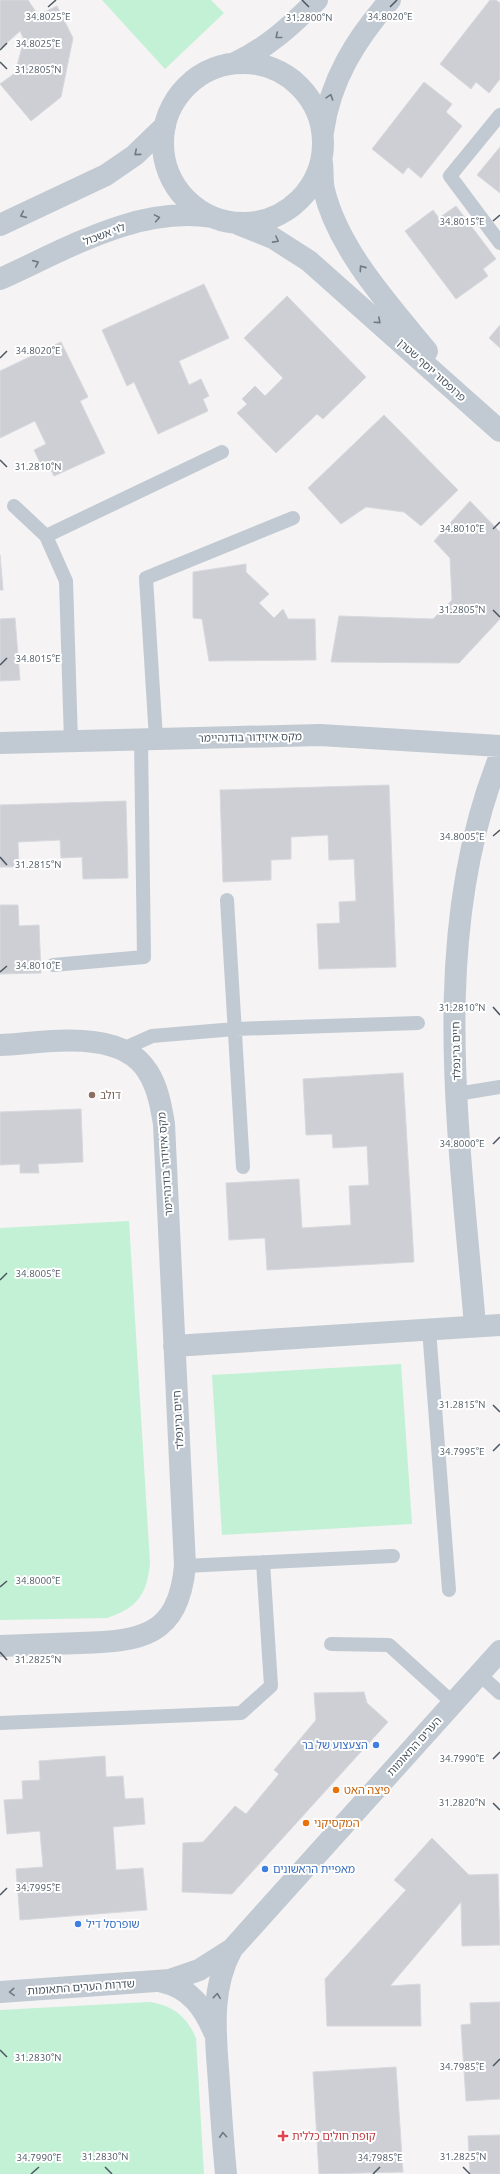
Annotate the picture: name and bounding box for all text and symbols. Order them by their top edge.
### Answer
text: 34.8025°E [25,11,71,22]
text: 34.8020°E [367,11,413,22]
text: 31.2800°N [286,12,332,23]
one-way arrow [275,32,283,39]
text: 34.8025°E [15,38,61,49]
text: 31.2805°N [15,64,61,75]
one-way arrow [325,93,334,100]
one-way arrow [134,148,142,156]
one-way arrow [20,210,27,218]
one-way arrow [154,214,160,223]
text: 34.8015°E [439,216,485,227]
street label: לוי אשכול [81,220,127,247]
one-way arrow [272,236,279,243]
one-way arrow [31,260,39,268]
one-way arrow [360,265,367,272]
one-way arrow [373,316,380,323]
street label: פרופסור יוסף שטרן [396,336,469,404]
text: 34.8020°E [15,345,61,356]
text: 31.2810°N [15,461,61,472]
text: 34.8010°E [439,523,485,534]
text: 31.2805°N [439,604,485,615]
text: 34.8015°E [15,653,61,664]
street label: מקס איזידור בודנהיימר [198,730,302,744]
text: 34.8005°E [439,831,485,842]
text: 31.2815°N [15,859,61,870]
text: 34.8010°E [15,960,61,971]
text: 31.2810°N [439,1002,485,1013]
street label: חיים גרינפלד [449,1021,463,1081]
place label: דולב [100,1089,121,1101]
marker: דולב [87,1090,97,1100]
street label: מקס איזידור בודנהיימר [155,1112,175,1216]
text: 34.8000°E [439,1138,485,1149]
text: 34.8005°E [15,1268,61,1279]
street label: חיים גרינפלד [170,1390,186,1450]
text: 31.2815°N [439,1399,485,1410]
text: 34.7995°E [439,1446,485,1457]
text: 34.8000°E [15,1575,61,1586]
text: 31.2825°N [15,1654,61,1665]
street label: הערים התאומות [384,1714,444,1778]
place label: הצעצוע של בר [302,1739,368,1751]
marker: הצעצוע של בר [371,1740,381,1750]
text: 34.7990°E [439,1753,485,1764]
place label: פיצה האט [344,1784,391,1796]
marker: פיצה האט [331,1785,341,1795]
text: 31.2820°N [439,1797,485,1808]
place label: המקסיקני [314,1817,360,1829]
marker: המקסיקני [301,1818,311,1828]
place label: מאפיית הראשונים [273,1863,355,1875]
marker: מאפיית הראשונים [260,1864,270,1874]
text: 34.7995°E [15,1882,61,1893]
place label: שופרסל דיל [86,1918,140,1930]
marker: שופרסל דיל [73,1919,83,1929]
street label: שדרות הערים התאומות [27,1977,135,1997]
one-way arrow [9,1987,15,1996]
one-way arrow [212,1993,221,1999]
text: 31.2830°N [15,2052,61,2063]
text: 34.7985°E [439,2061,485,2072]
marker: קופת חולים כללית [277,2130,289,2142]
place label: קופת חולים כללית [292,2130,376,2142]
one-way arrow [218,2132,227,2138]
text: 31.2830°N [82,2151,128,2162]
text: 31.2825°N [440,2151,486,2162]
text: 34.7990°E [16,2152,62,2163]
text: 34.7985°E [357,2152,403,2163]

